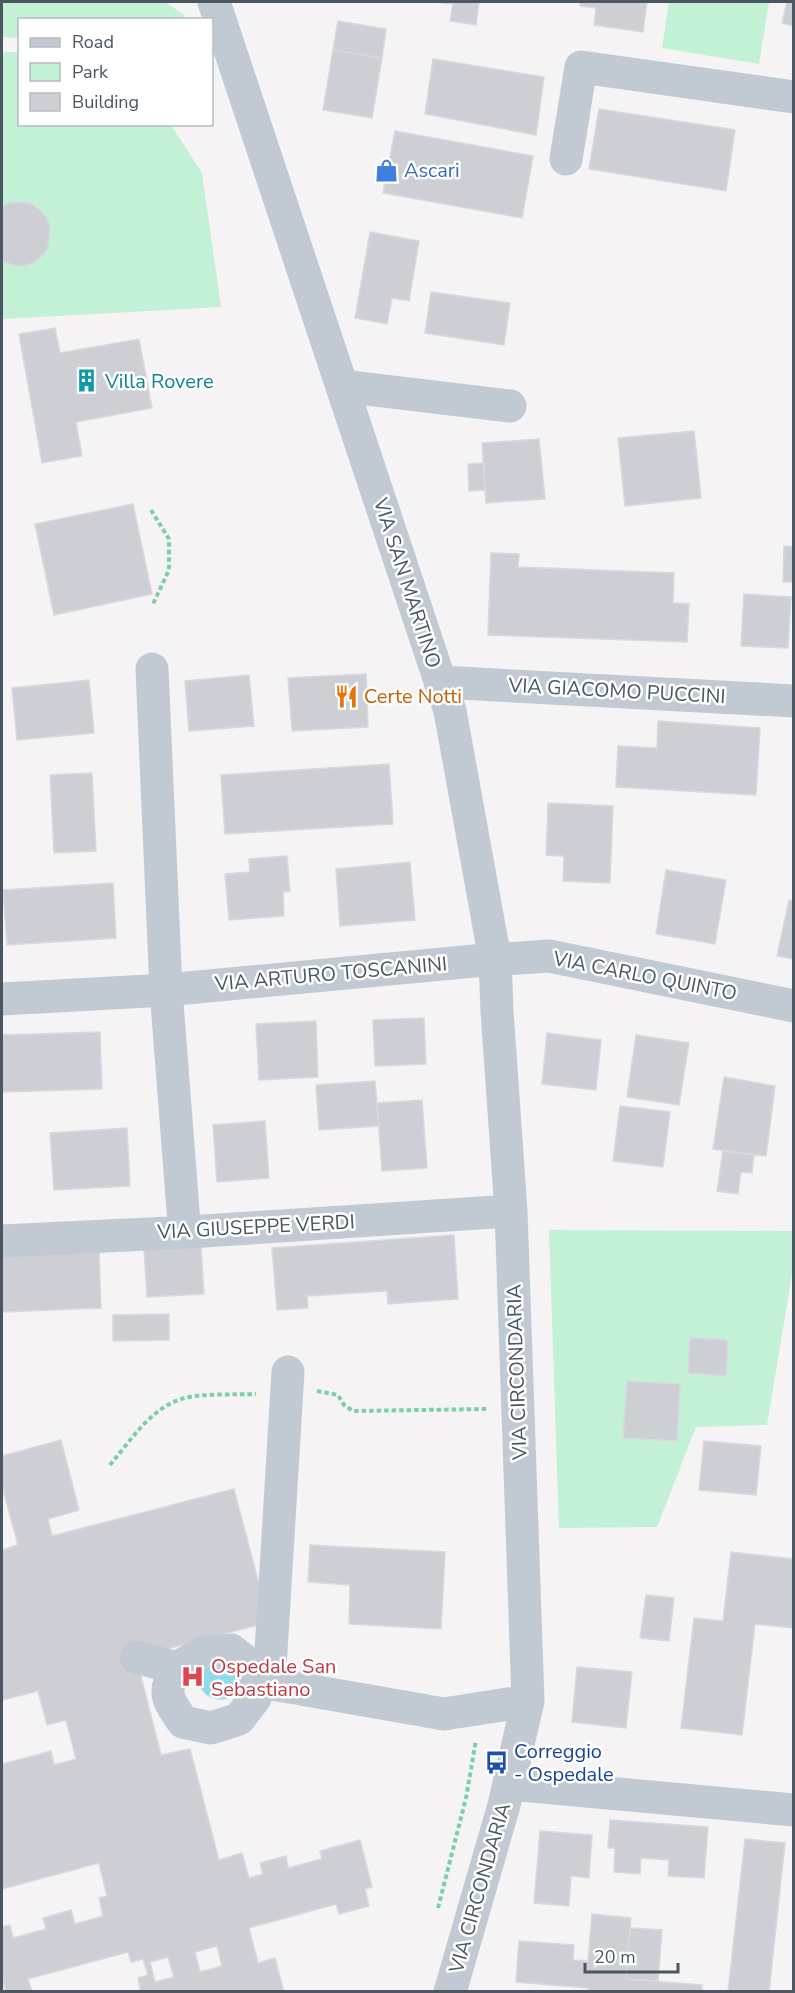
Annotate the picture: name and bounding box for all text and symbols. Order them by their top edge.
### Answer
legend [18,18,213,126]
text: Road [72,30,114,54]
text: Park [72,60,109,84]
text: Building [72,90,139,114]
shop icon: Ascari [373,157,399,183]
place label: Ascari [404,157,460,184]
building icon: Villa Rovere [74,368,100,394]
place label: Villa Rovere [104,368,214,395]
street label: VIA SAN MARTINO [366,494,447,672]
street label: VIA GIACOMO PUCCINI [507,672,726,710]
restaurant icon: Certe Notti [333,683,359,709]
place label: Certe Notti [364,683,462,710]
street label: VIA CARLO QUINTO [550,945,739,1007]
street label: VIA ARTURO TOSCANINI [213,950,448,998]
street label: VIA GIUSEPPE VERDI [156,1208,355,1246]
street label: VIA CIRCONDARIA [500,1283,534,1461]
place label: Ospedale San Sebastiano [211,1653,336,1703]
hospital icon: Ospedale San Sebastiano [180,1664,206,1690]
place label: Correggio - Ospedale [514,1738,614,1788]
bus stop icon: Correggio - Ospedale [483,1750,509,1776]
street label: VIA CIRCONDARIA [443,1799,517,1977]
scale bar [585,1936,678,1974]
text: 20 m [594,1945,636,1969]

